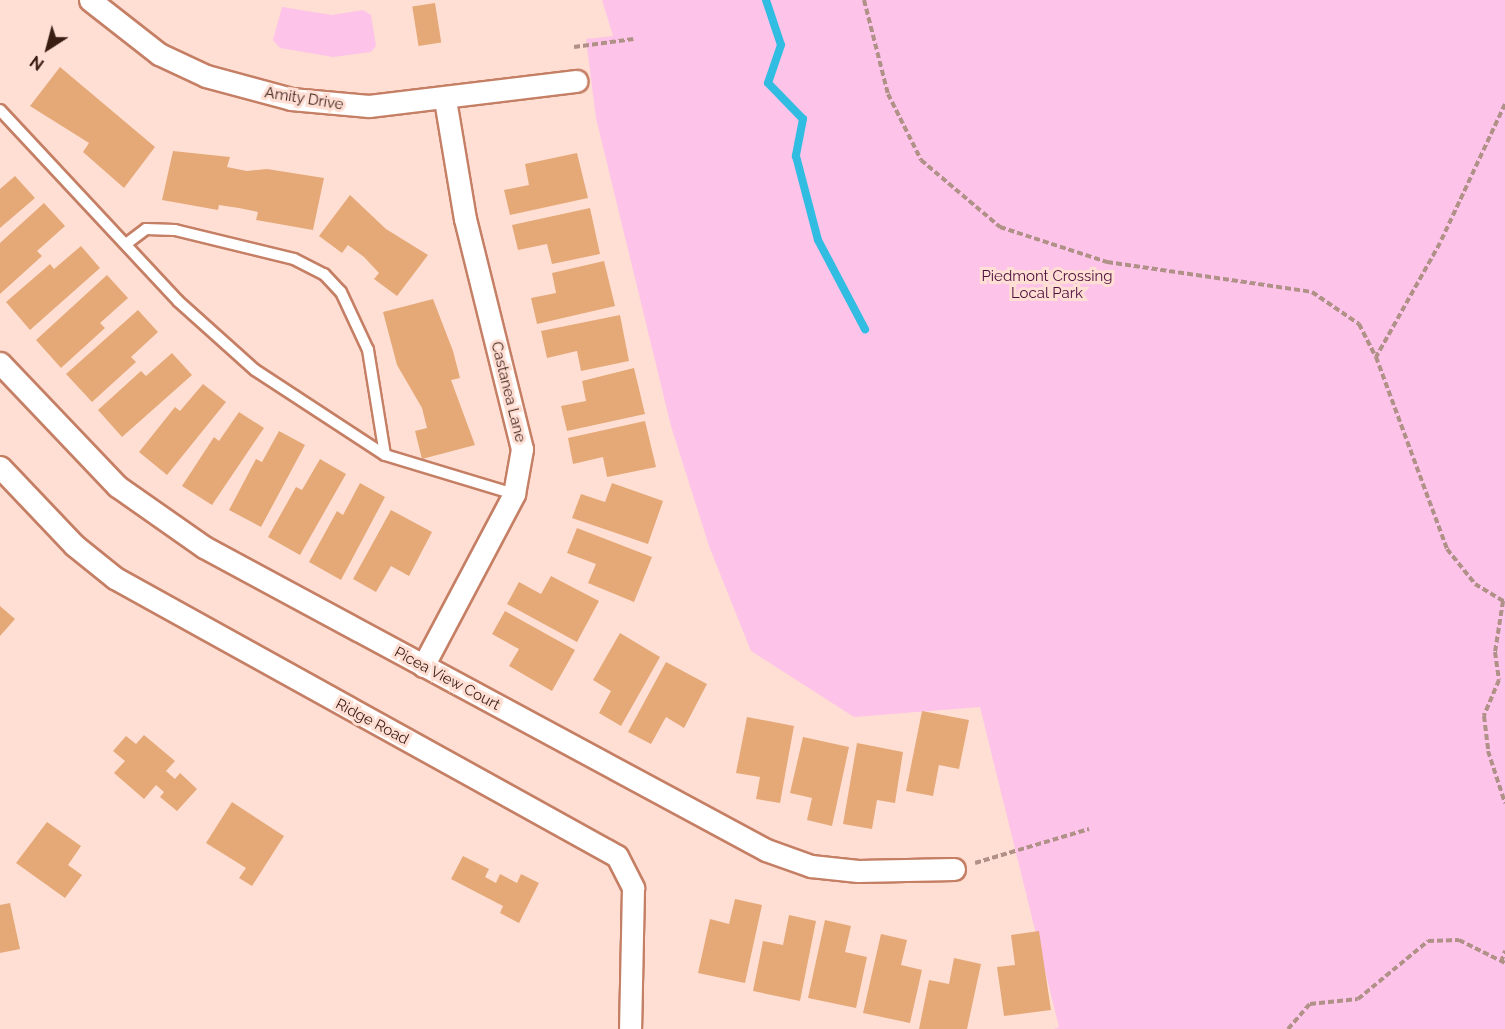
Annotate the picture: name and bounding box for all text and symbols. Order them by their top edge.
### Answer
north arrow [18,18,78,78]
text: N [27,52,48,74]
street label: Amity Drive [263,84,345,114]
park label: Piedmont Crossing Local Park [982,267,1112,302]
street label: Castanea Lane [487,340,529,444]
street label: Picea View Court [391,643,503,715]
street label: Ridge Road [332,695,412,749]

